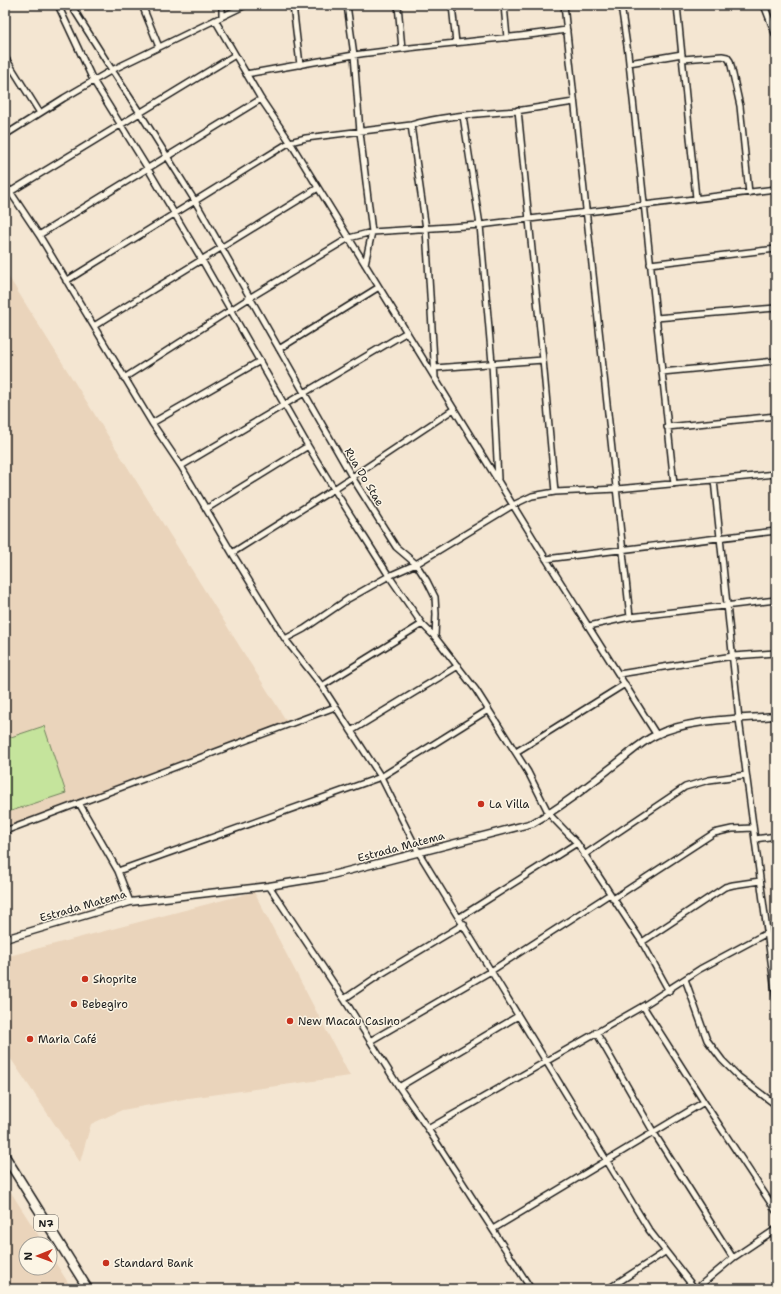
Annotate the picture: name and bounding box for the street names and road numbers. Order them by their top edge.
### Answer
street label: Rua Do Stae [341,445,387,509]
street label: Estrada Matema [356,828,446,866]
street label: Estrada Matema [38,886,128,926]
road number: N7 [34,1215,58,1231]

